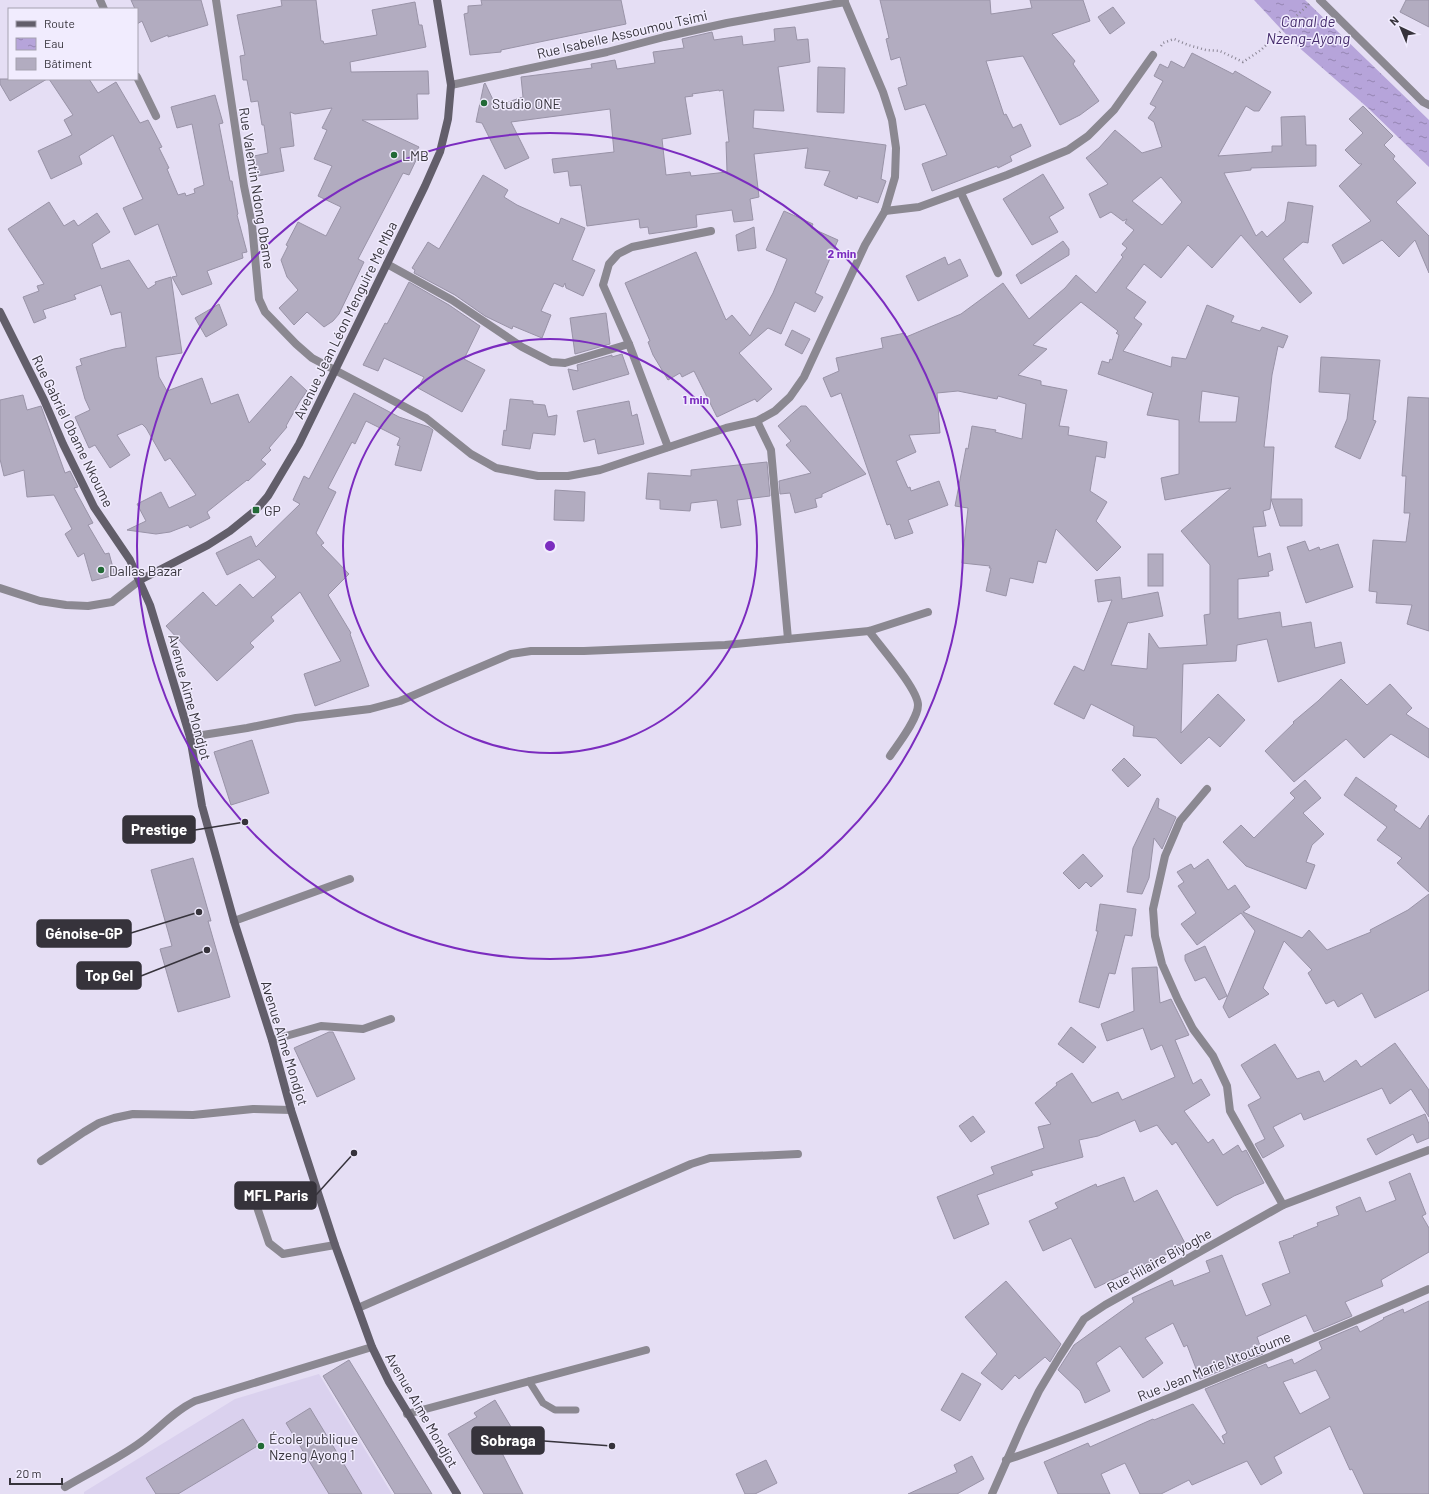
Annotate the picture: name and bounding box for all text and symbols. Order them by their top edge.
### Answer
street label: Rue Isabelle Assoumou Tsimi [535,6,709,62]
legend [8,8,138,80]
north arrow [1381,8,1421,48]
water label: Canal de Nzeng-Ayong [1266,12,1350,47]
text: N [1387,13,1401,28]
text: Route [44,16,75,30]
text: Eau [44,36,64,50]
text: Bâtiment [44,56,92,70]
place label: Studio ONE [492,95,561,112]
marker: Studio ONE [479,98,489,108]
street label: Rue Valentin Ndong Obame [236,106,278,270]
place label: LMB [402,147,429,164]
marker: LMB [389,150,399,160]
street label: Avenue Jean Léon Menguire Me Mba [290,218,400,422]
text: 2 min [828,246,856,260]
street label: Rue Gabriel Obame Nkoume [29,352,117,510]
text: 1 min [683,392,709,406]
place label: GP [264,502,281,519]
marker: GP [251,505,261,515]
centre of rings [543,539,557,553]
place label: Dallas Bazar [109,562,182,579]
marker: Dallas Bazar [96,565,106,575]
street label: Avenue Aime Mondjot [165,632,215,762]
callout: Prestige [123,816,195,843]
text: Prestige [131,820,187,838]
callout: Génoise-GP [37,920,131,947]
text: Génoise-GP [45,924,123,942]
callout: Top Gel [77,962,141,989]
text: Top Gel [85,966,133,984]
street label: Avenue Aime Mondjot [258,978,312,1108]
callout: MFL Paris [235,1182,316,1209]
text: MFL Paris [244,1186,309,1204]
street label: Rue Hilaire Biyoghe [1104,1224,1214,1296]
street label: Rue Jean Marie Ntoutoume [1135,1327,1293,1405]
street label: Avenue Aime Mondjot [382,1349,462,1471]
callout: Sobraga [472,1427,544,1454]
place label: École publique Nzeng Ayong 1 [269,1430,358,1463]
text: Sobraga [480,1431,536,1449]
marker: École publique Nzeng Ayong 1 [256,1441,266,1451]
scale bar [10,1460,62,1486]
text: 20 m [16,1466,42,1480]

